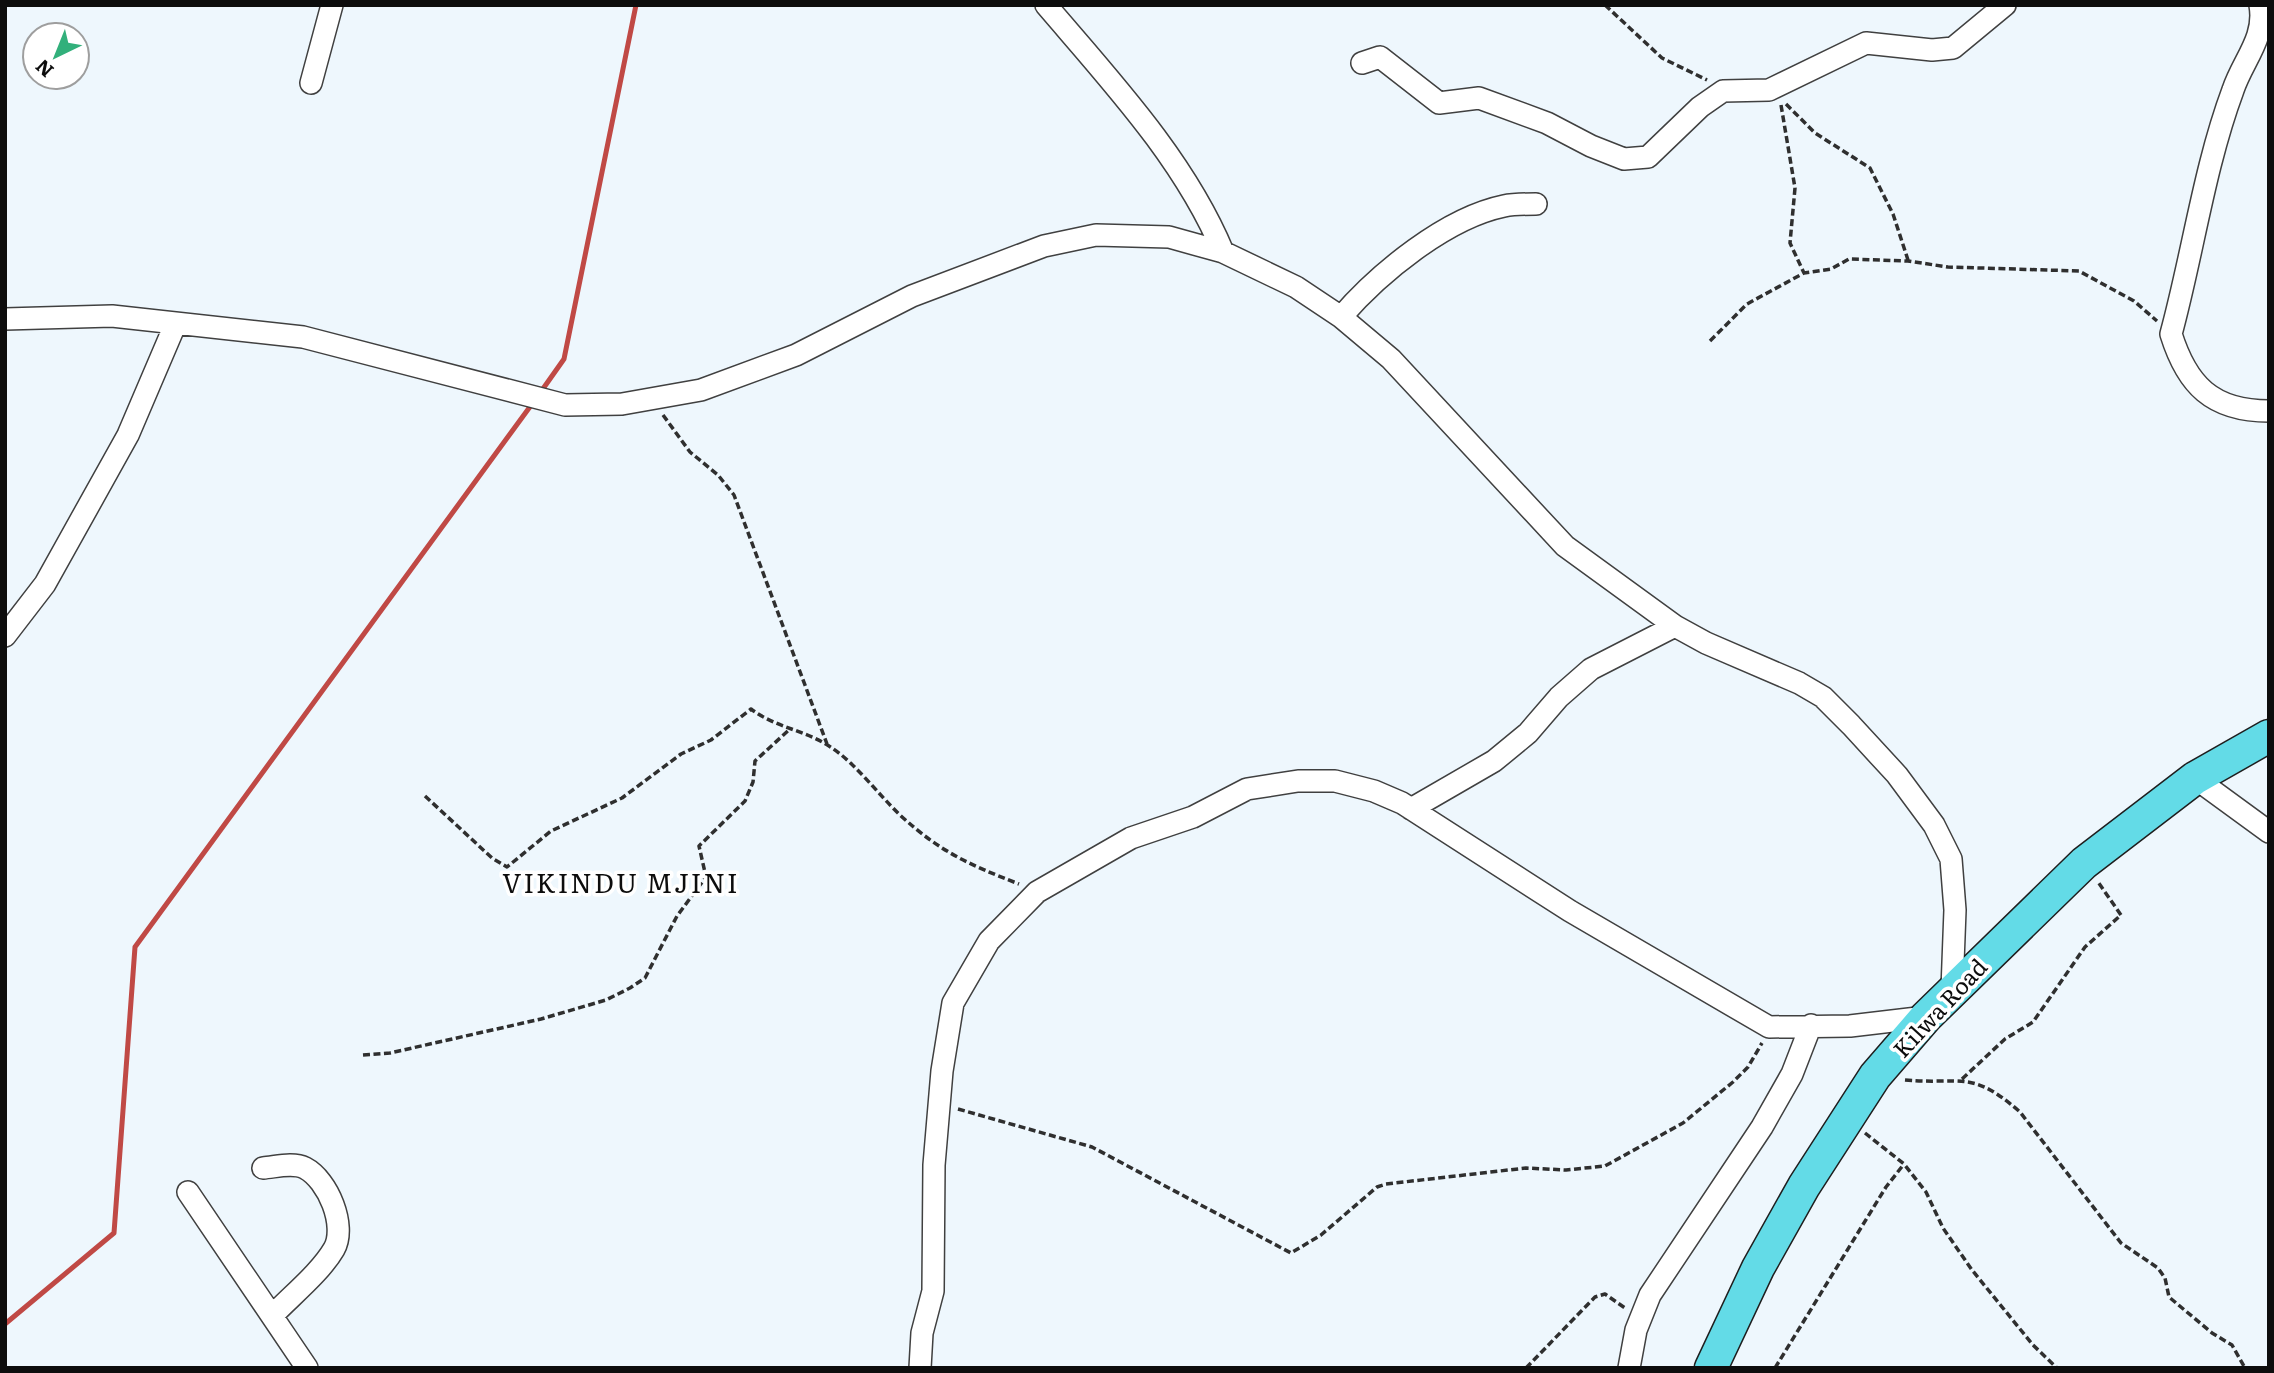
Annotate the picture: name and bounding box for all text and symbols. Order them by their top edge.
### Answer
north arrow [21,21,91,91]
text: N [28,53,59,85]
district label: VIKINDU MJINI [502,862,740,901]
street label: Kilwa Road [1884,950,1994,1064]

